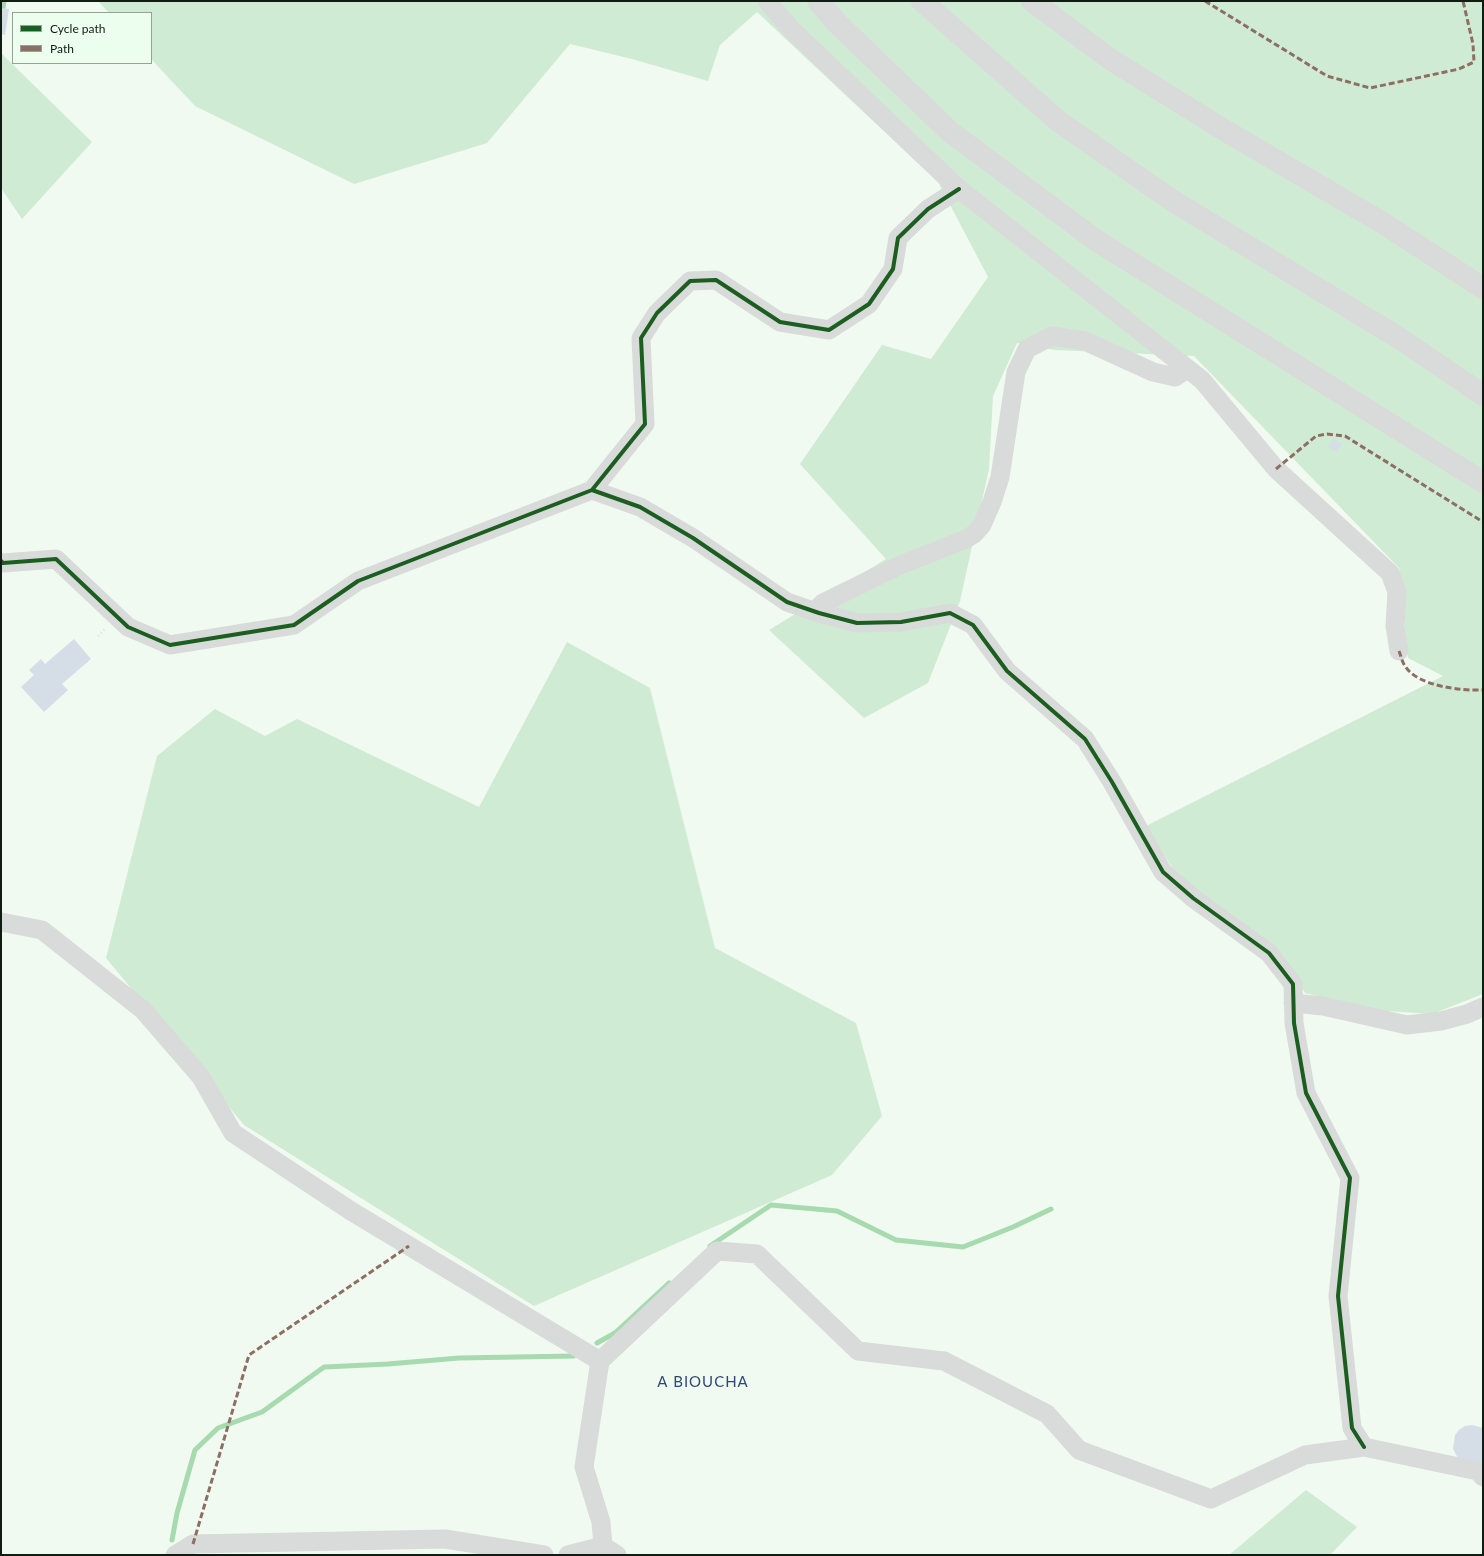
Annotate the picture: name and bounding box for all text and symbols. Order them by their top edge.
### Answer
legend [12,12,152,64]
text: Cycle path [50,21,105,36]
text: Path [50,41,74,56]
district label: A BIOUCHA [657,1373,749,1391]

